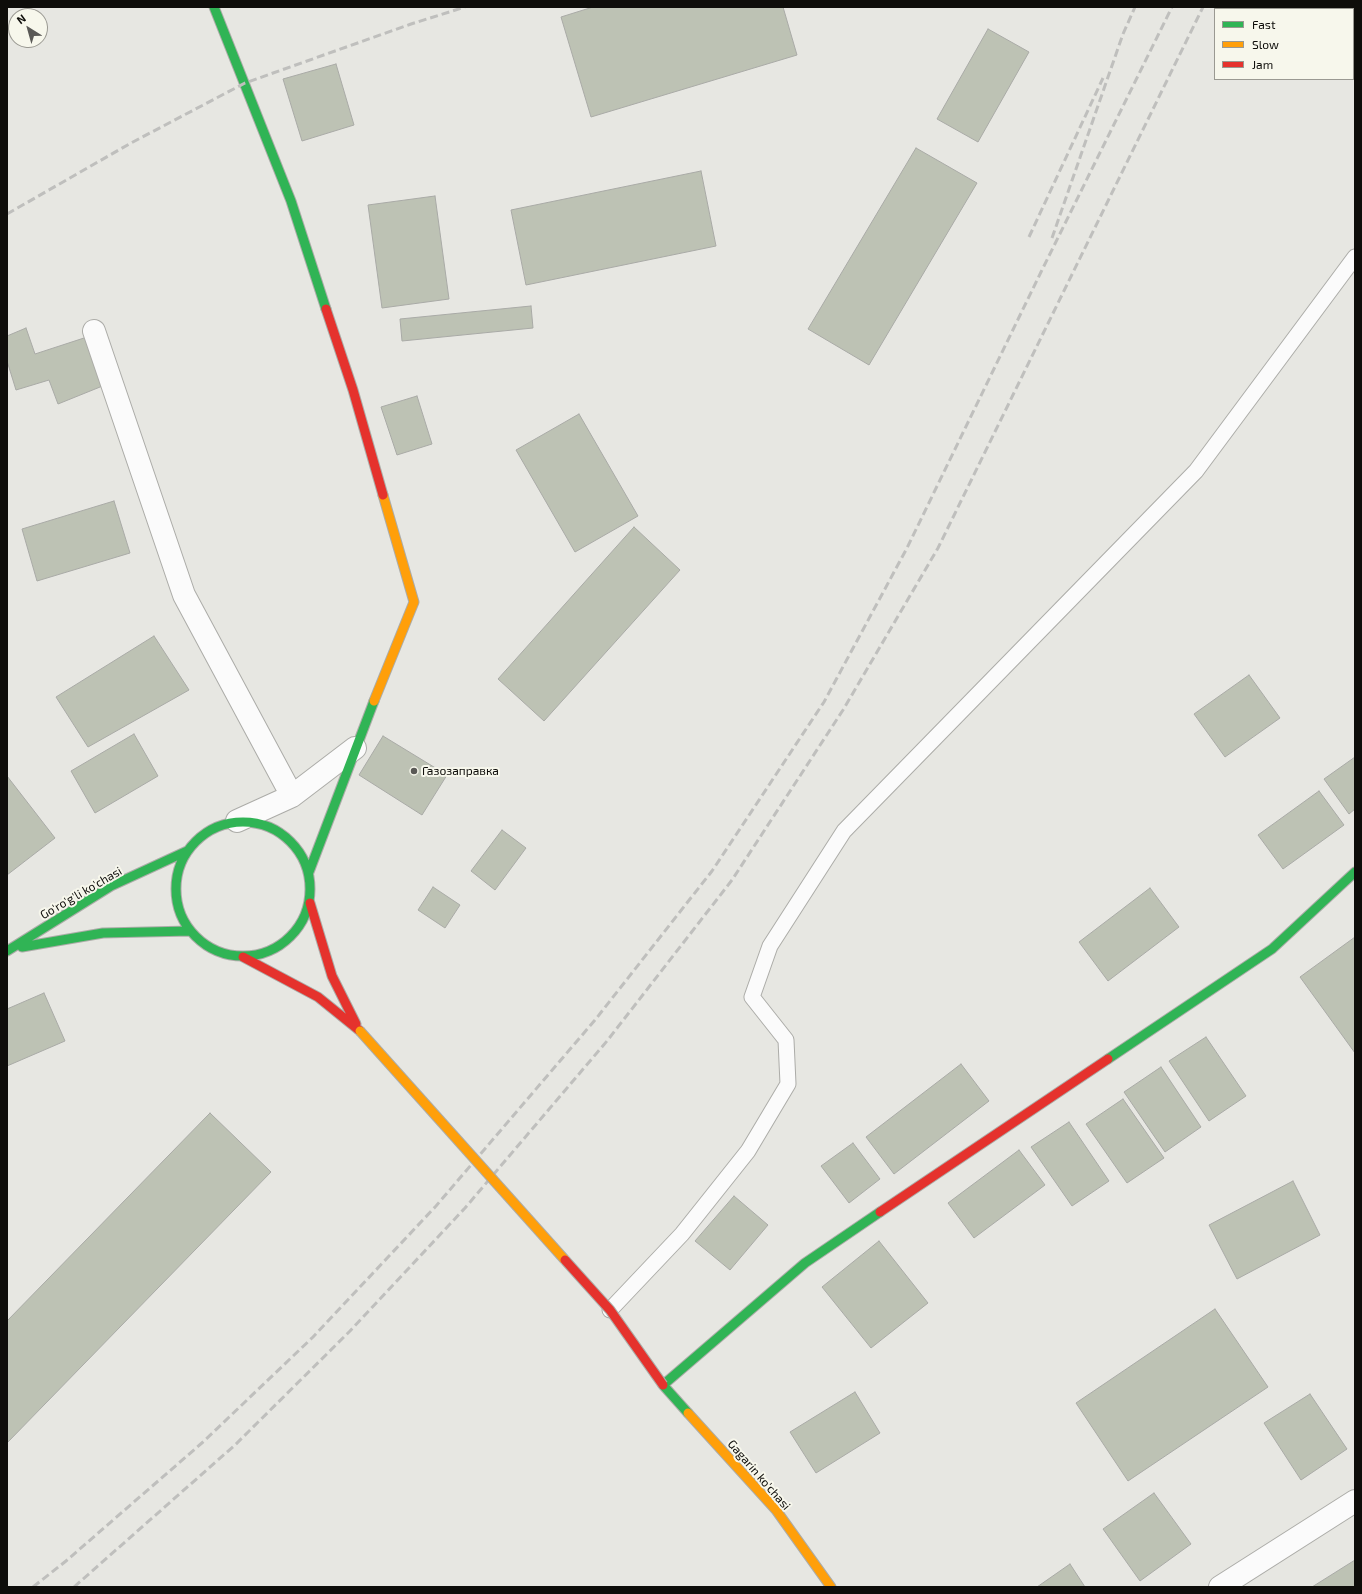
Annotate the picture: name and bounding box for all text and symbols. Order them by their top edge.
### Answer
north arrow [8,8,48,48]
legend [1214,8,1354,80]
text: N [14,11,28,26]
text: Fast [1252,17,1275,31]
text: Slow [1252,37,1279,51]
text: Jam [1252,57,1273,71]
place label: Газозаправка [422,764,499,778]
marker: Газозаправка [409,766,419,776]
street label: Go'ro'g'li ko'chasi [38,864,124,922]
street label: Gagarin ko'chasi [725,1437,793,1513]

